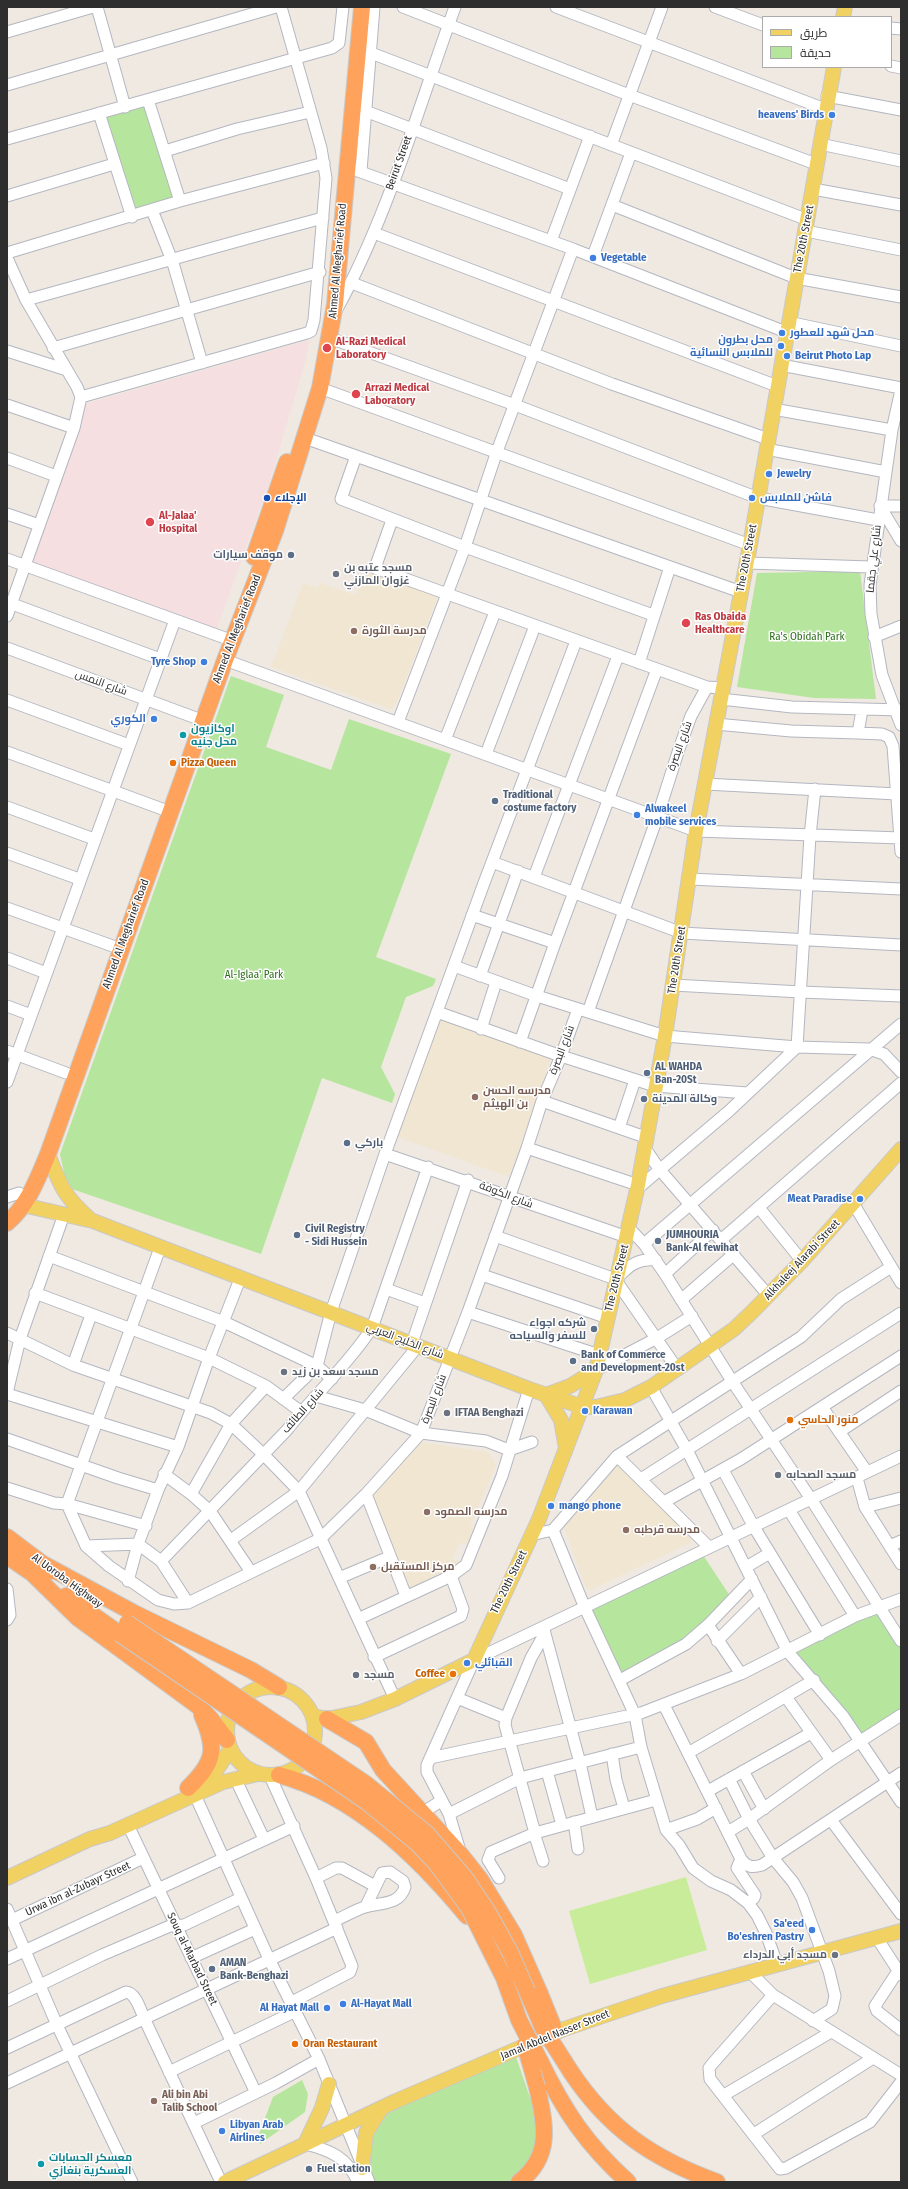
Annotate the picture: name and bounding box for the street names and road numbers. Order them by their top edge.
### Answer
street label: Beirut Street [383,134,415,192]
street label: Ahmed Al Megharief Road [326,203,350,319]
street label: The 20th Street [791,204,817,274]
street label: The 20th Street [734,523,760,593]
street label: شارع علي جقما [864,524,884,594]
street label: Ahmed Al Megharief Road [210,573,264,685]
street label: شارع النمس [73,668,129,698]
street label: شارع البصرة [665,719,695,773]
street label: Ahmed Al Megharief Road [100,877,152,991]
street label: The 20th Street [665,925,689,995]
street label: شارع البصرة [547,1023,577,1077]
street label: شارع الكوفة [477,1179,535,1211]
street label: Alkhaleej Alarabi Street [761,1217,843,1303]
street label: The 20th Street [602,1243,632,1313]
street label: شارع الخليج العربي [365,1320,445,1362]
street label: شارع البصرة [419,1372,449,1426]
street label: شارع الطائف [279,1386,327,1436]
street label: The 20th Street [488,1548,530,1616]
street label: Al Uoroba Highway [29,1551,105,1611]
street label: Urwa ibn al-Zubayr Street [23,1859,133,1919]
street label: Souq al-Marbad Street [164,1911,220,2007]
street label: Jamal Abdel Nasser Street [499,2007,611,2063]

